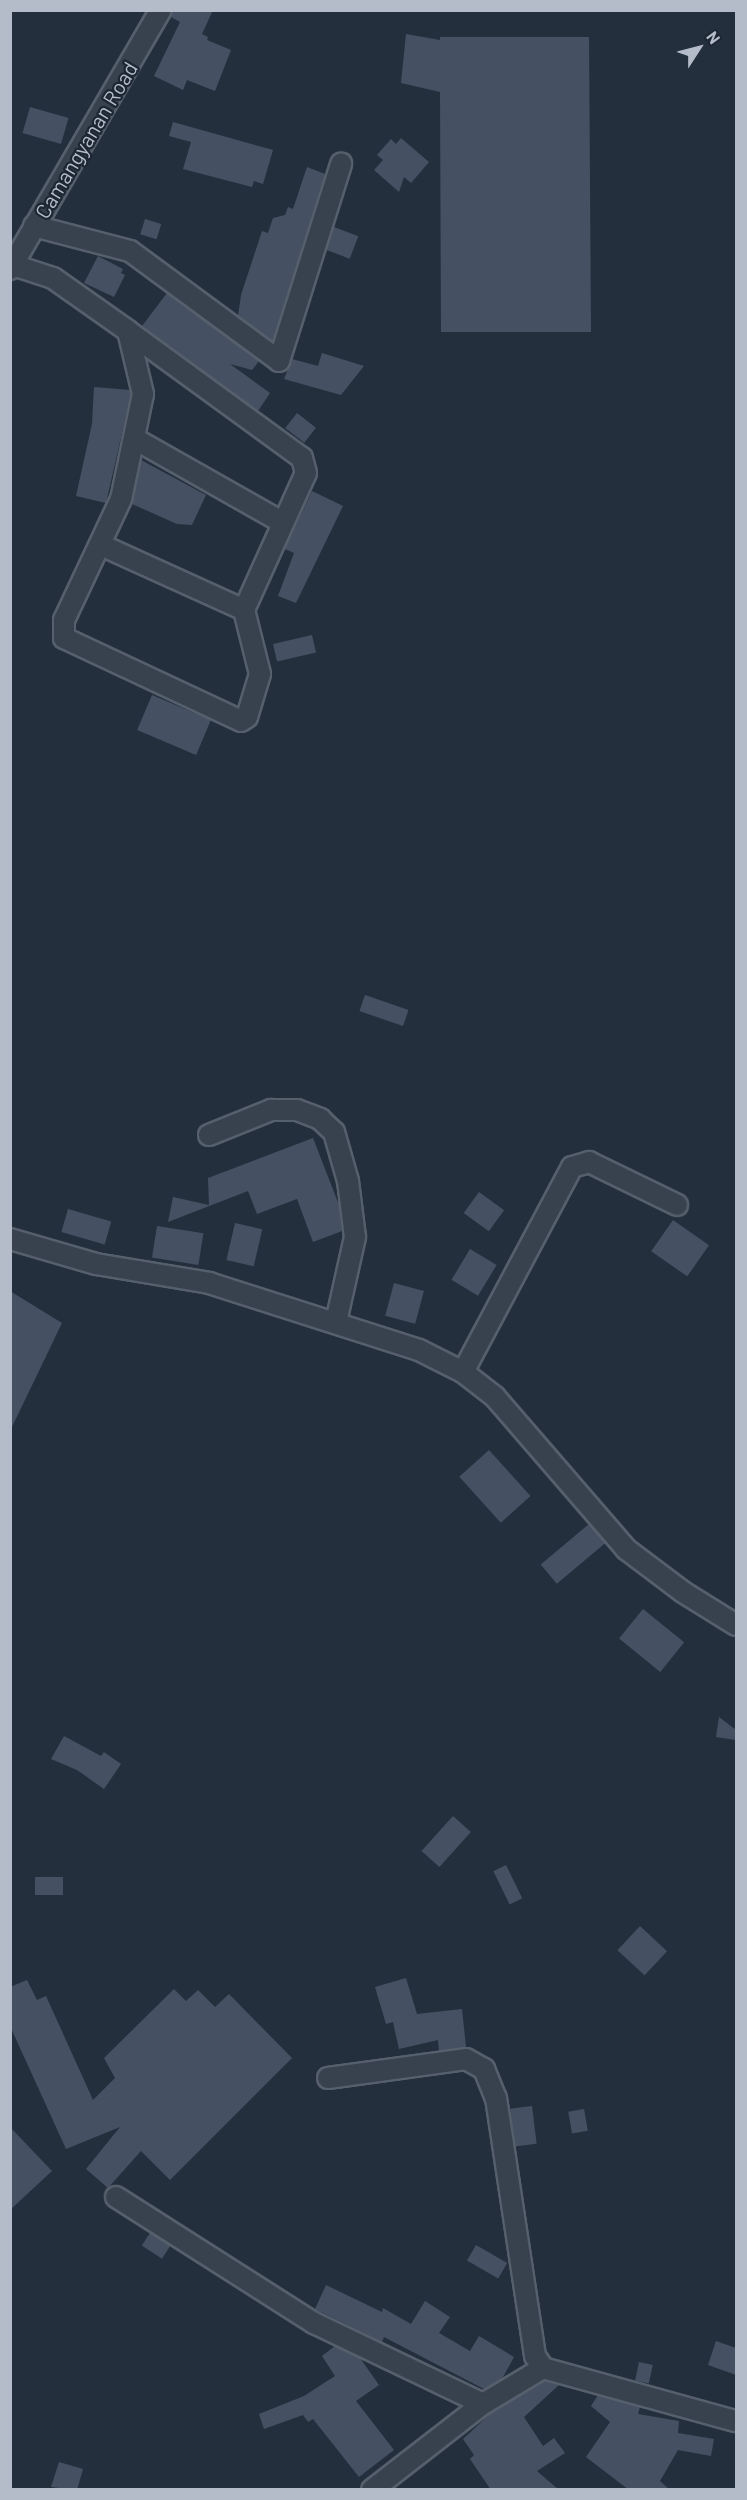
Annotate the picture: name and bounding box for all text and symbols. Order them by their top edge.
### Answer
north arrow [669,18,729,78]
text: N [703,27,725,47]
street label: Camangyanan Road [29,57,143,223]

